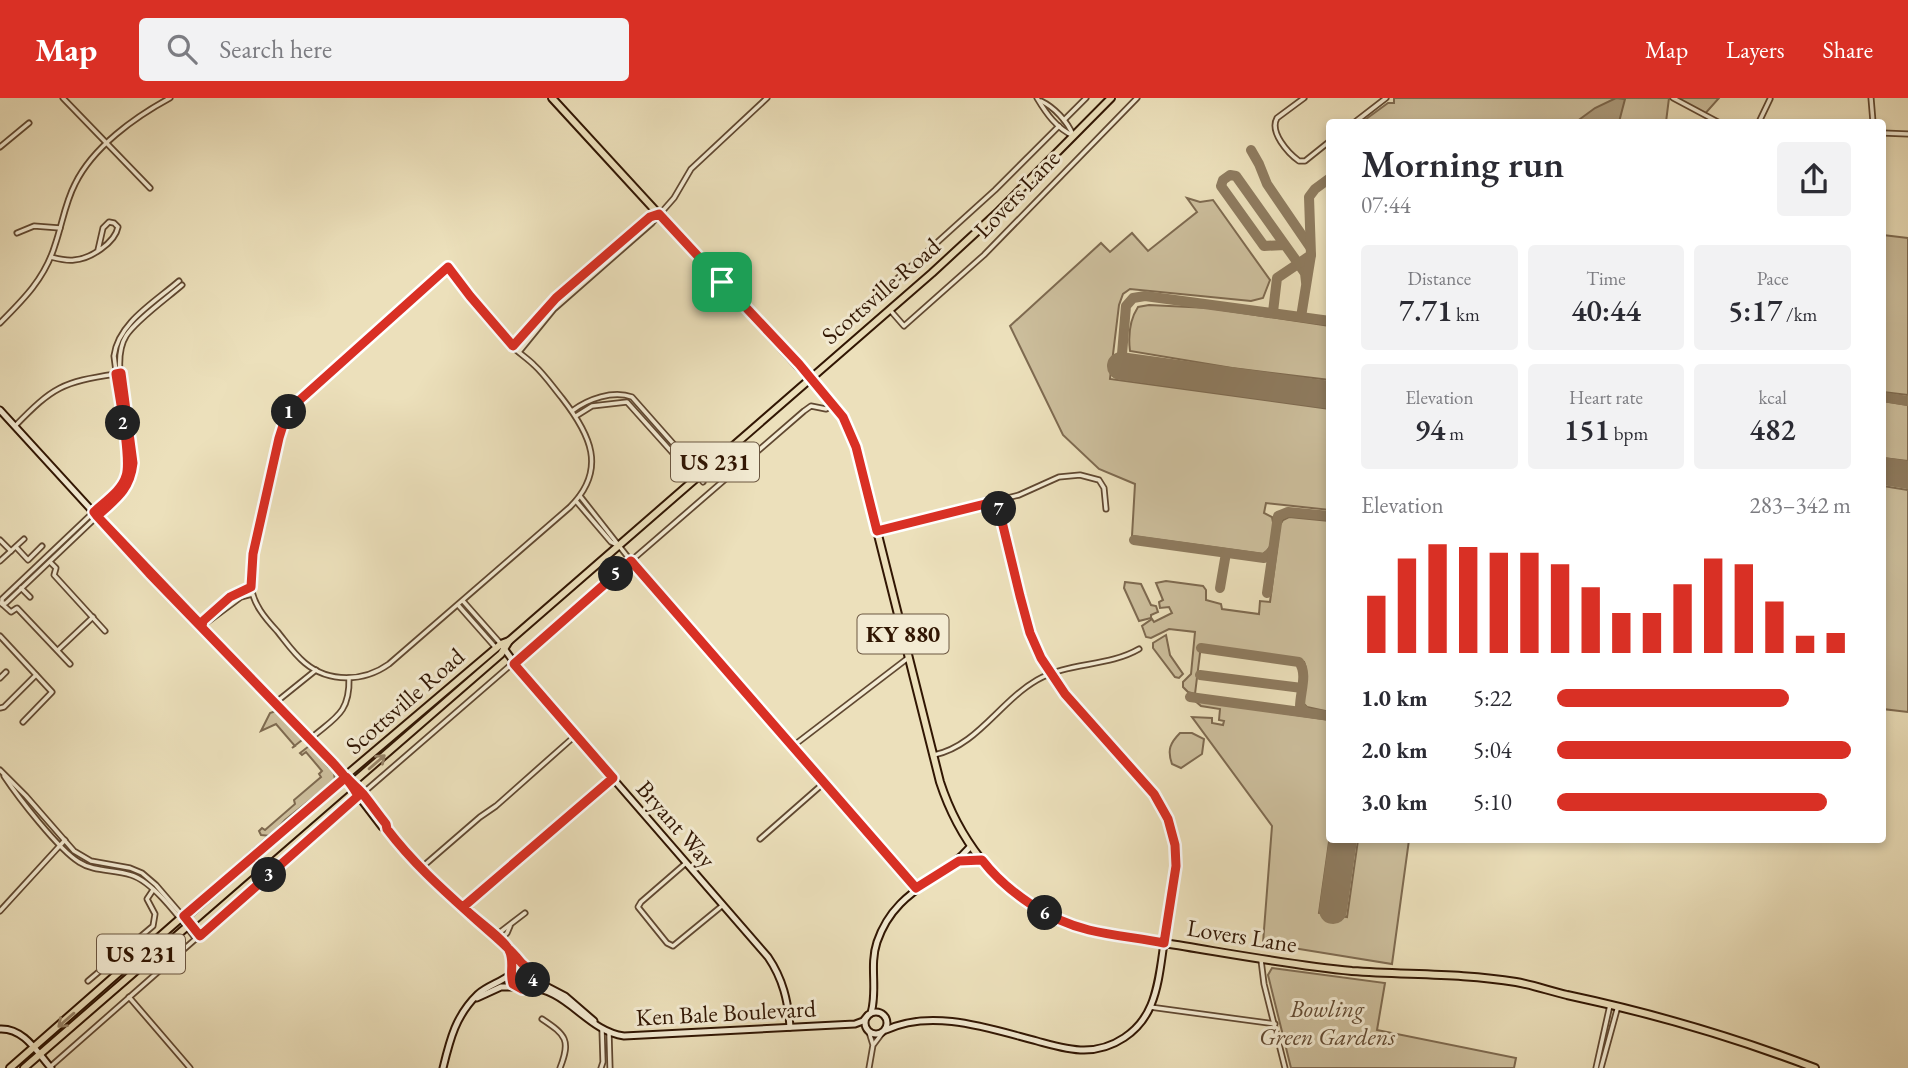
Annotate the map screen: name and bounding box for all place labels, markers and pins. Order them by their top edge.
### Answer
pin [692,252,752,312]
pin: 1 [272,394,306,430]
pin: 2 [106,406,140,440]
pin: 7 [982,492,1016,526]
pin: 5 [598,556,634,592]
pin: 3 [252,858,286,892]
pin: 6 [1028,896,1062,930]
pin: 4 [516,962,550,998]

